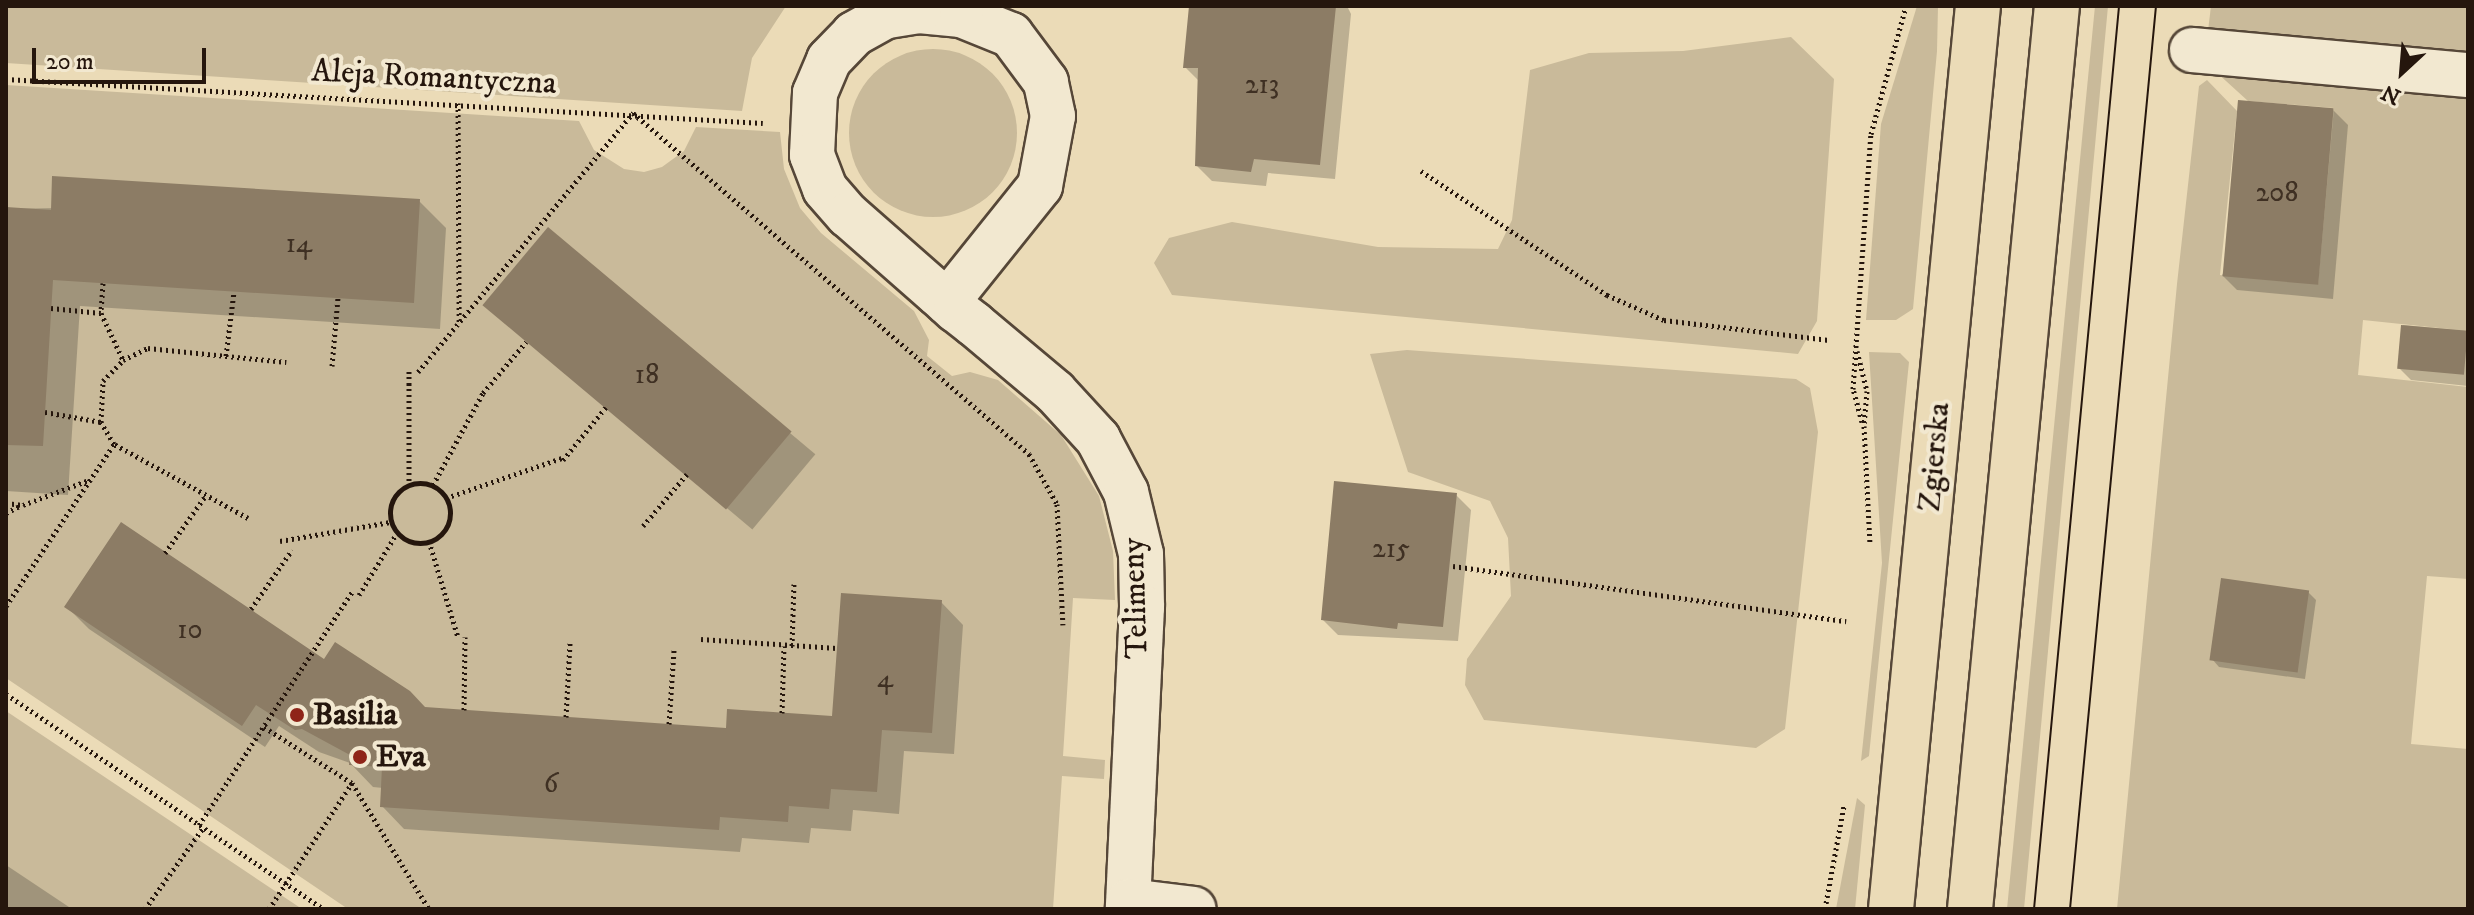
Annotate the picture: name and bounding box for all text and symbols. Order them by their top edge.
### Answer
scale bar [36,32,210,82]
north arrow [2362,32,2442,112]
text: 20 m [46,47,94,77]
street label: Aleja Romantyczna [310,52,558,104]
house number: 213 [1245,68,1279,102]
text: N [2377,78,2405,110]
house number: 208 [2256,176,2298,210]
house number: 14 [286,227,312,261]
house number: 18 [635,358,659,392]
street label: Zgierska [1911,401,1959,513]
house number: 215 [1372,532,1410,566]
street label: Telimeny [1115,537,1157,659]
house number: 10 [177,613,203,647]
house number: 4 [877,662,893,696]
place label: Basilia [313,696,397,734]
marker: Basilia [288,706,306,724]
place label: Eva [376,738,426,776]
marker: Eva [351,748,369,766]
house number: 6 [544,767,558,801]

